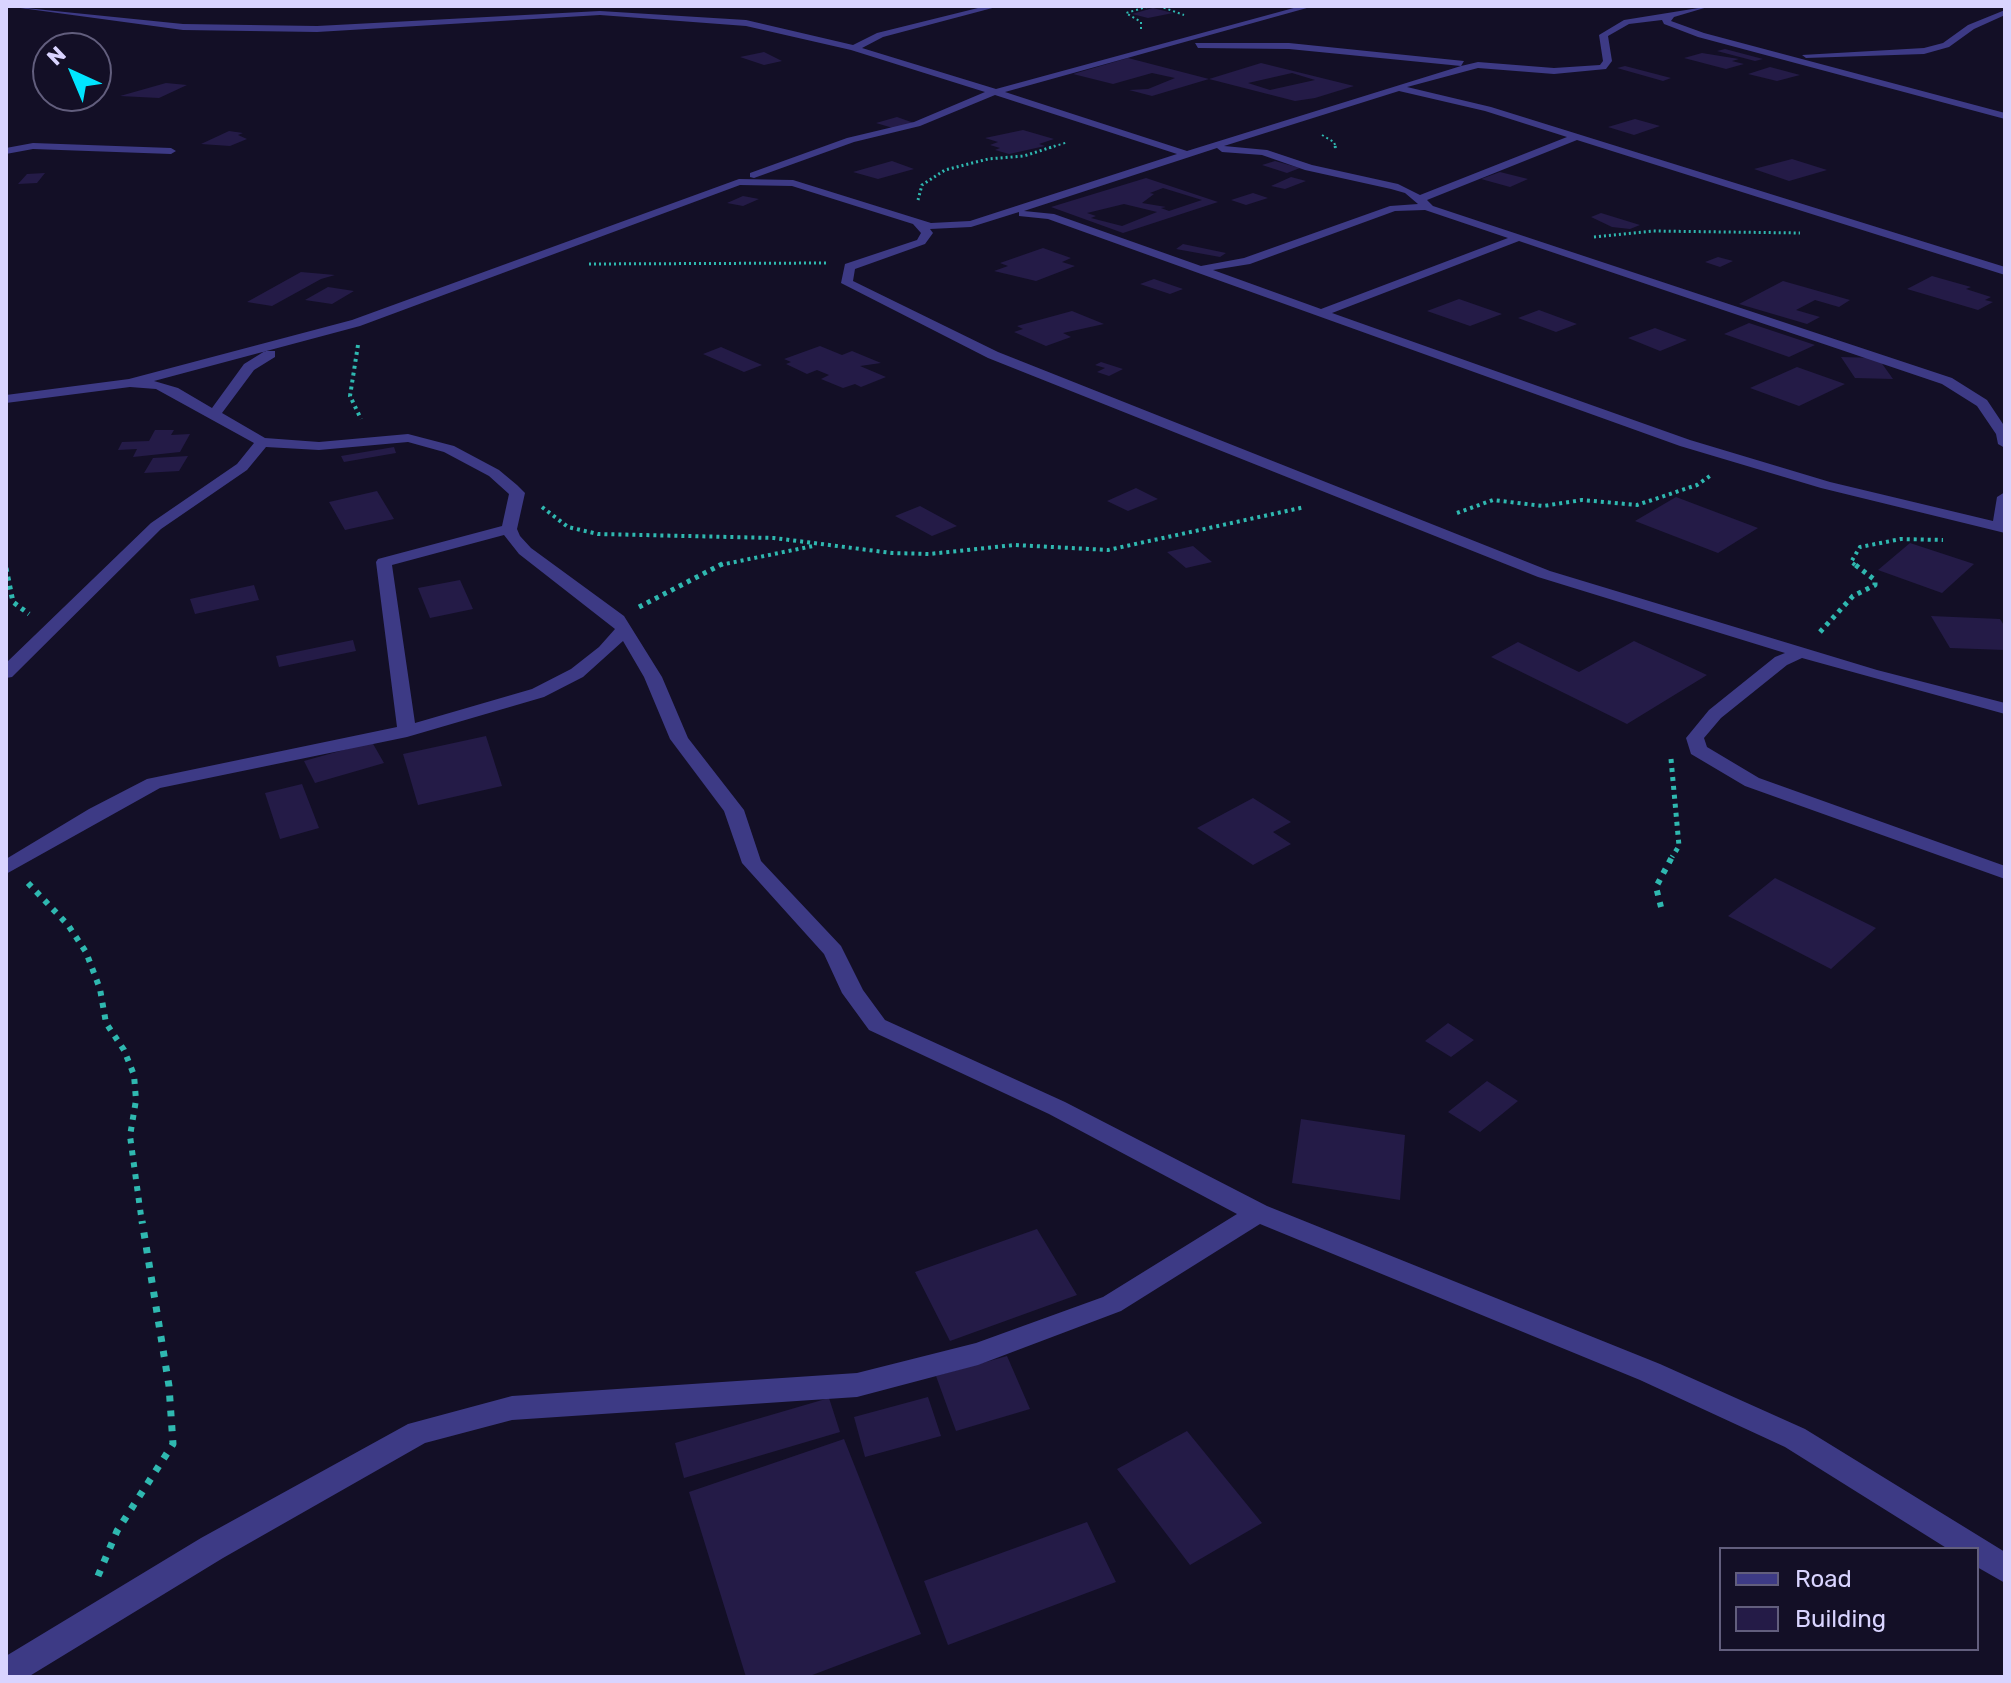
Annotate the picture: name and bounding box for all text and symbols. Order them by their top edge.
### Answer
north arrow [32,32,112,112]
text: N [41,41,71,71]
legend [1719,1547,1979,1651]
text: Road [1795,1565,1852,1593]
text: Building [1795,1605,1886,1633]

